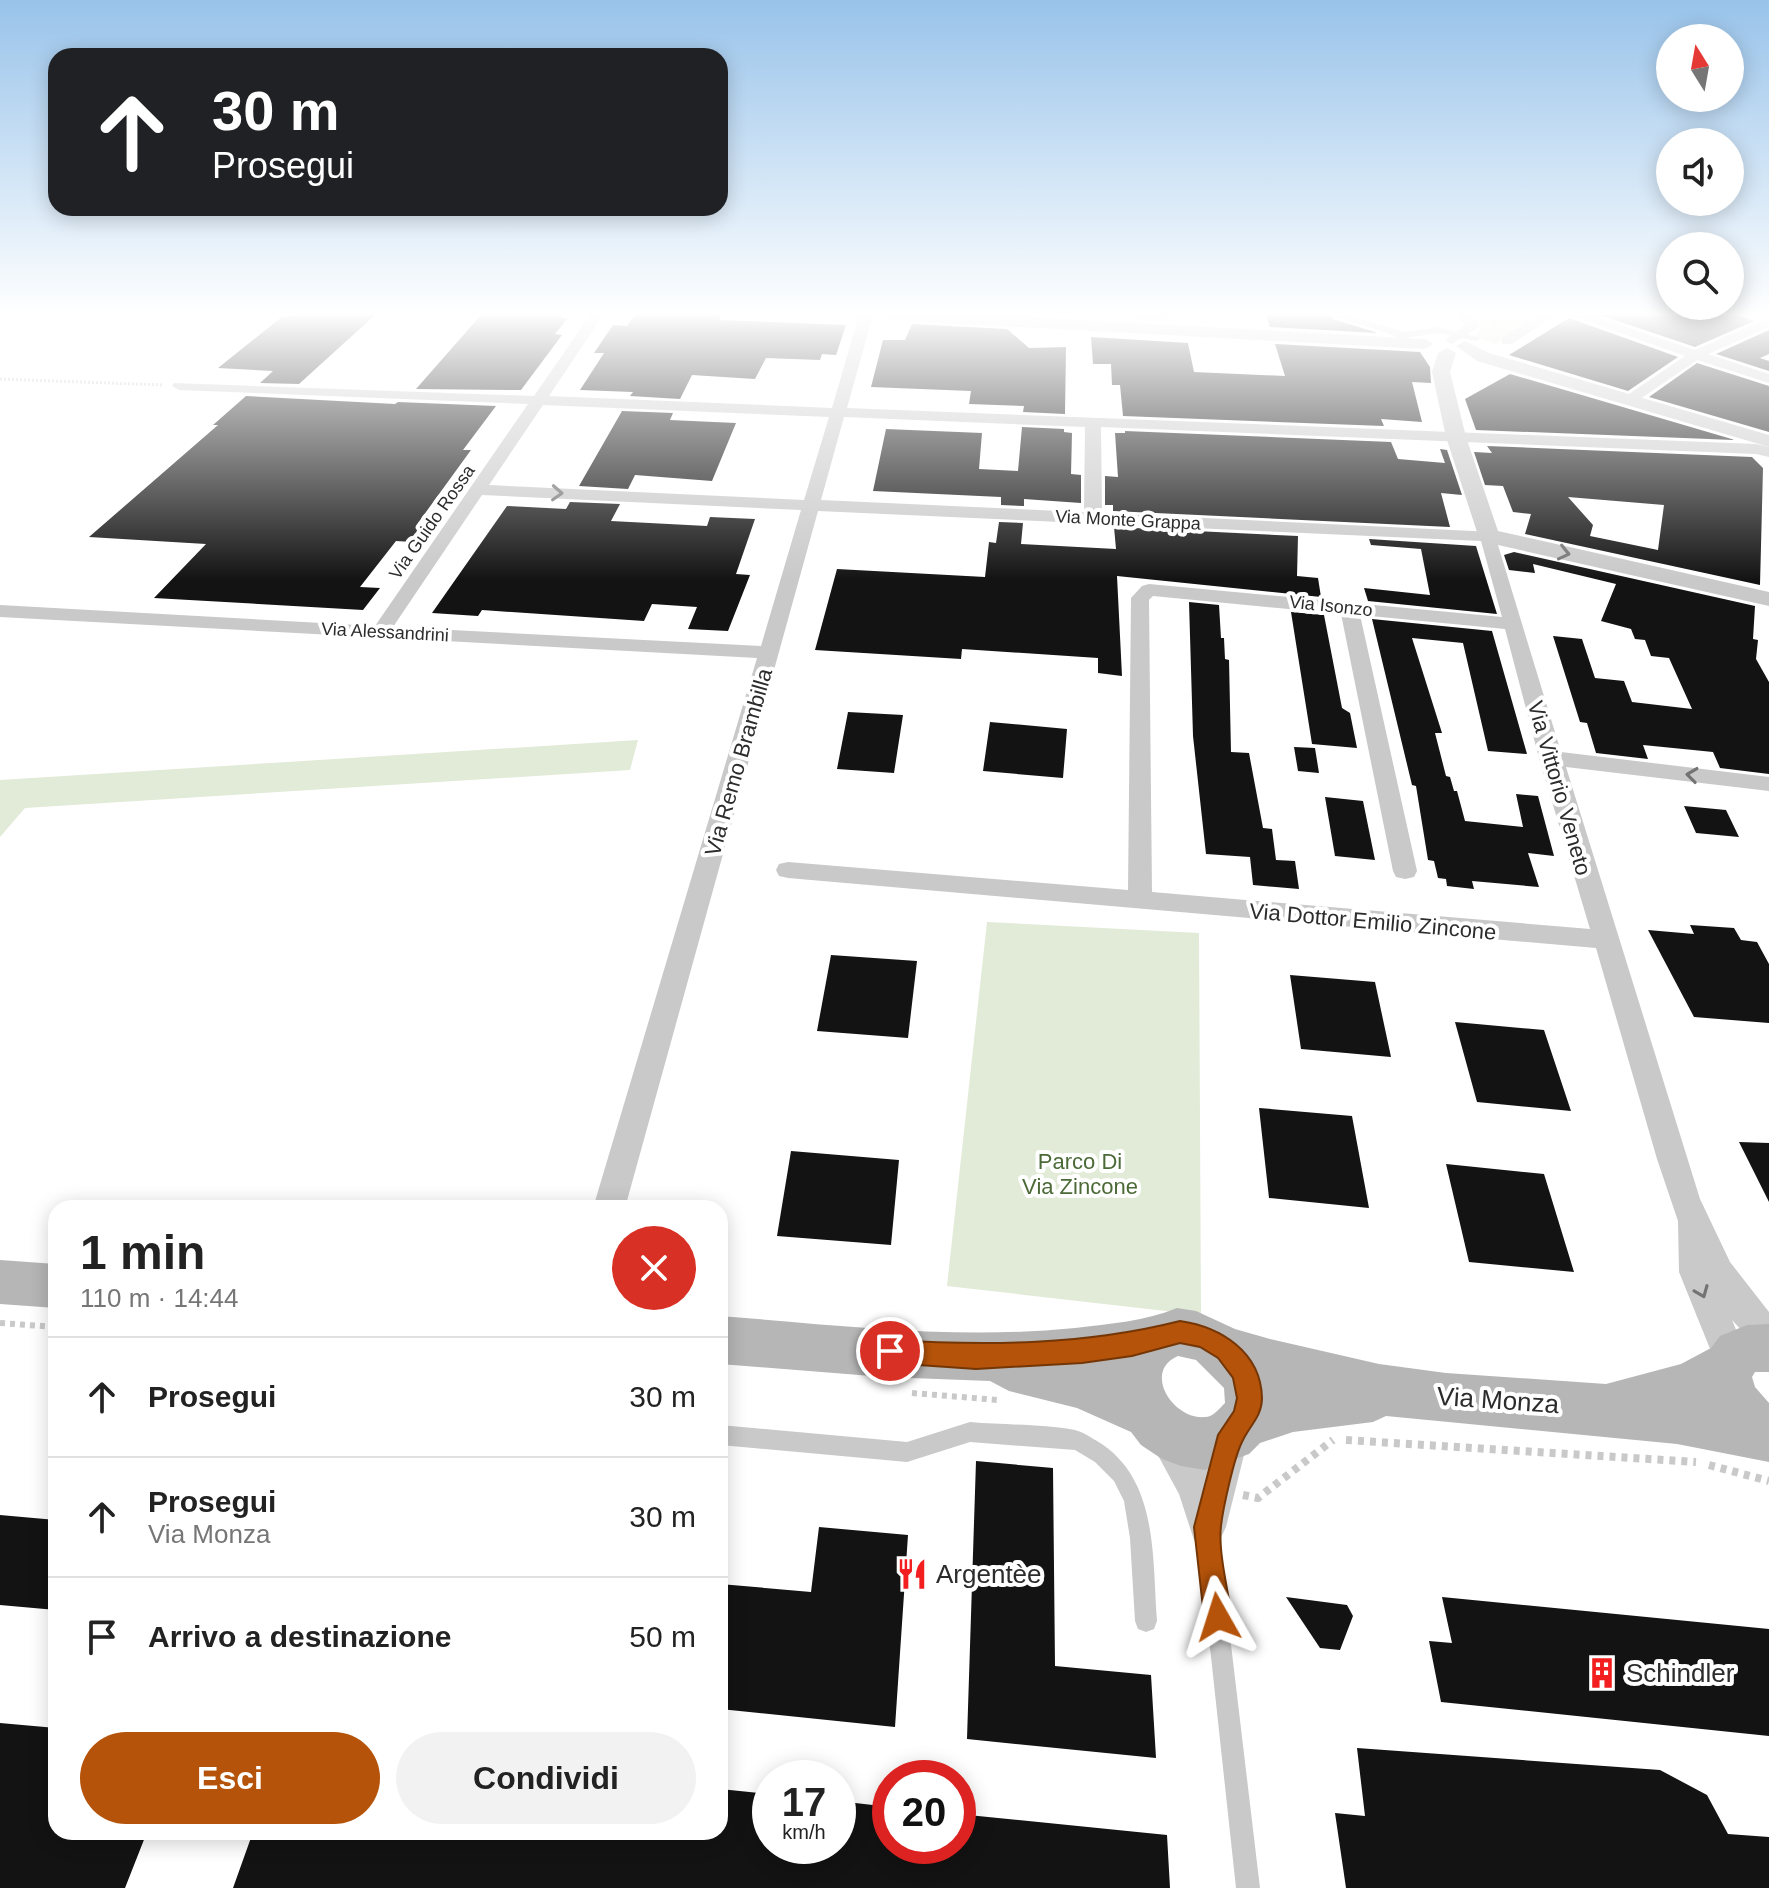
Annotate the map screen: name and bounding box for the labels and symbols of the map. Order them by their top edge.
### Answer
north arrow [1656,24,1744,112]
street label: Via Guido Rossa [385,460,479,583]
one-way arrow [551,485,564,502]
street label: Via Monte Grappa [1055,506,1202,534]
one-way arrow [1557,544,1570,561]
street label: Via Isonzo [1288,592,1374,620]
street label: Via Alessandrini [321,619,449,645]
street label: Via Remo Brambilla [700,665,777,859]
street label: Via Vittorio Veneto [1523,698,1596,878]
one-way arrow [1685,767,1698,784]
street label: Via Dottor Emilio Zincone [1248,898,1497,945]
park label: Parco Di Via Zincone [1022,1149,1138,1199]
one-way arrow [1692,1284,1709,1298]
pin [856,1317,924,1385]
street label: Via Monza [1436,1381,1561,1419]
restaurant icon: Argentèe [895,1557,929,1591]
place label: Argentèe [936,1559,1042,1589]
position arrow [1176,1575,1260,1659]
building icon: Schindler [1585,1656,1619,1690]
place label: Schindler [1626,1658,1735,1688]
speed limit sign: 20 [872,1760,976,1864]

